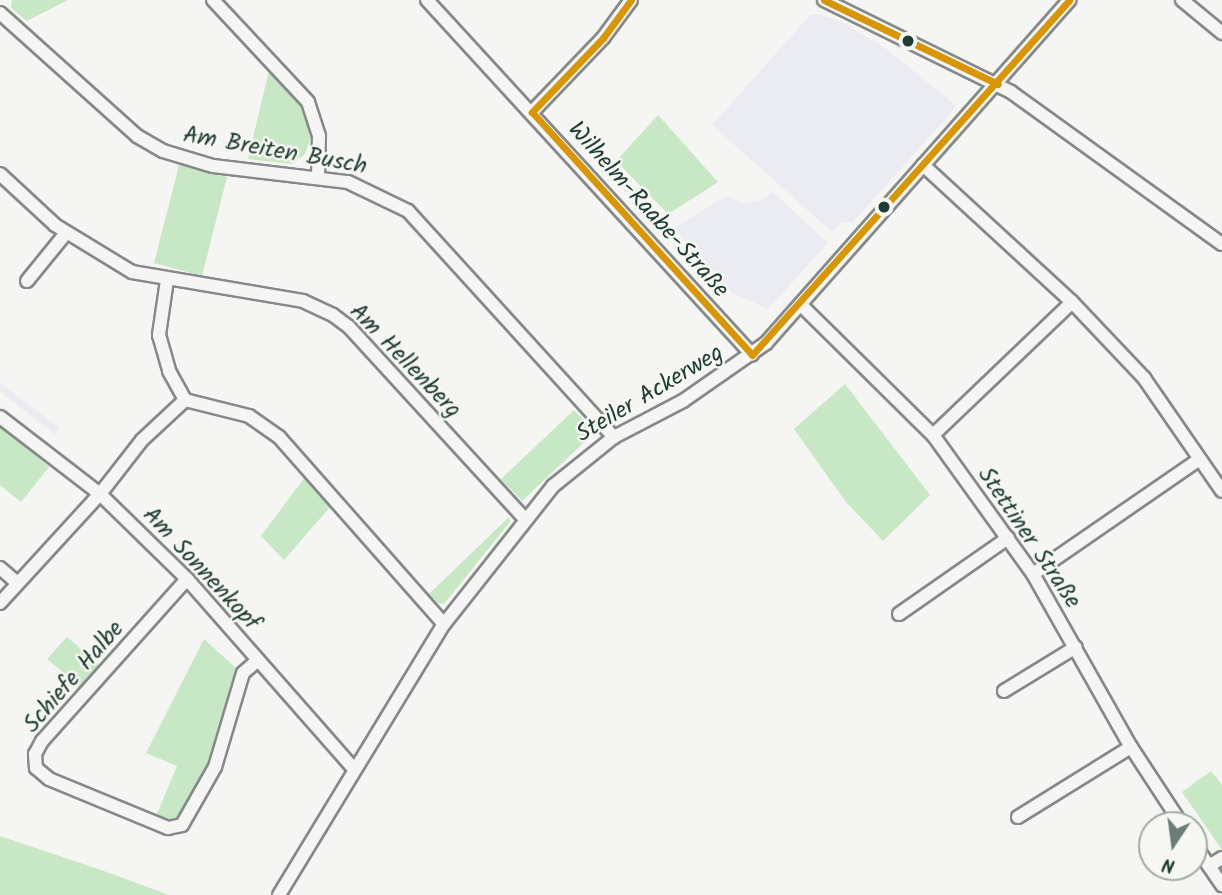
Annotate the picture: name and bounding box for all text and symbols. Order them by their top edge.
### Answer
unlabelled marker [901,34,915,48]
street label: Wilhelm-Raabe-Straße [561,116,735,304]
street label: Am Breiten Busch [181,121,369,181]
unlabelled marker [877,200,891,214]
street label: Am Hellenberg [343,298,467,424]
street label: Steiler Ackerweg [571,339,729,449]
street label: Stettiner Straße [971,462,1087,614]
street label: Am Sonnenkopf [136,501,266,637]
street label: Schiefe Halbe [18,615,130,739]
north arrow [1138,811,1208,881]
text: N [1160,849,1178,880]

